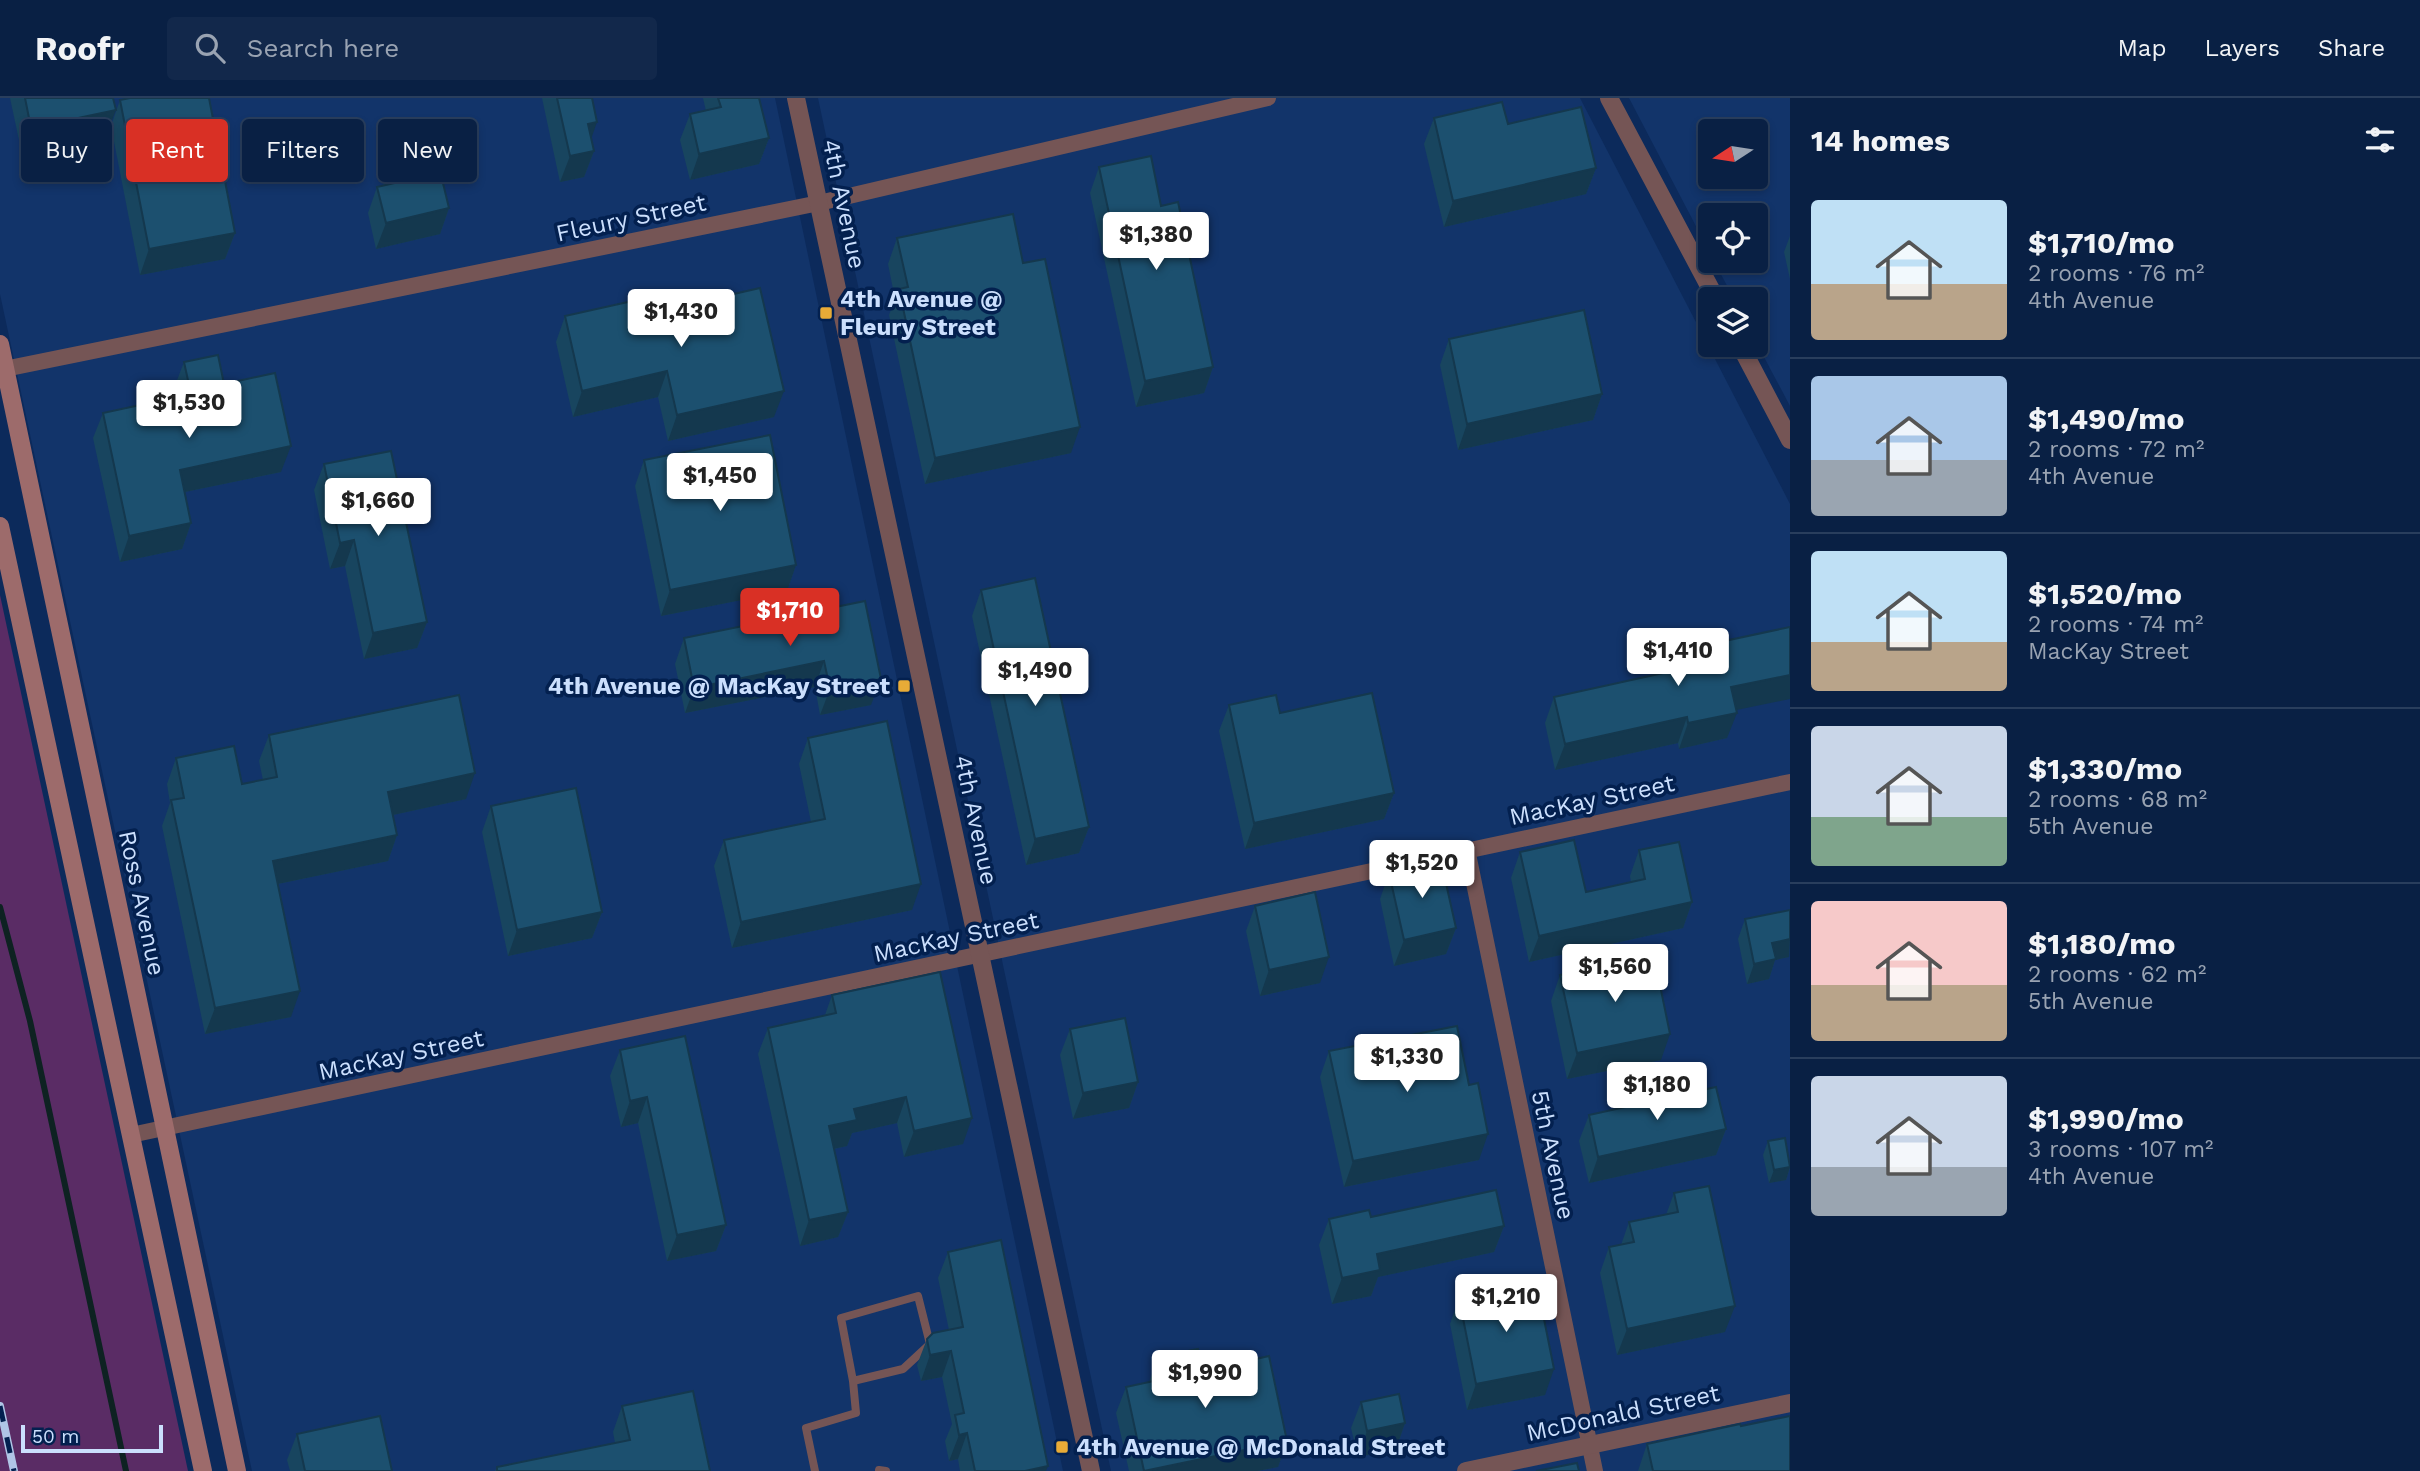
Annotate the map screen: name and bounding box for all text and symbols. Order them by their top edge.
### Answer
search box [167,17,657,80]
text: Roofr [35,29,125,68]
icon: search [191,29,229,67]
text: Search here [247,33,399,63]
text: Map [2118,34,2166,62]
text: Layers [2204,34,2280,62]
text: Share [2318,34,2385,62]
chip: Buy [21,119,112,182]
chip: Rent [126,119,228,182]
chip: Filters [242,119,364,182]
chip: New [378,119,477,182]
north arrow [1698,119,1768,189]
map controls [1698,119,1768,357]
icon: filters [2361,121,2399,159]
text: 14 homes [1811,123,1950,158]
street label: 4th Avenue [817,137,871,271]
street label: Fleury Street [553,188,709,248]
button: locate [1698,203,1768,273]
pin: $1,380 [1099,212,1213,272]
text: $1,380 [1119,221,1193,248]
text: $1,710/mo [2028,225,2175,260]
icon: home [1867,228,1951,312]
text: 2 rooms · 76 m² [2028,260,2204,287]
place label: 4th Avenue @ Fleury Street [840,285,1003,341]
button: layers [1698,287,1768,357]
text: 4th Avenue [2028,287,2154,314]
pin: $1,430 [624,289,738,349]
text: $1,430 [644,298,718,325]
marker: 4th Avenue @ Fleury Street [818,305,834,321]
pin: $1,530 [132,380,246,440]
text: $1,530 [152,389,226,416]
text: $1,490/mo [2028,401,2184,436]
icon: home [1867,404,1951,488]
text: 2 rooms · 72 m² [2028,436,2204,463]
pin: $1,450 [663,454,777,513]
text: $1,450 [683,462,757,489]
text: 4th Avenue [2028,463,2154,490]
pin: $1,660 [321,478,435,538]
text: $1,660 [341,487,415,514]
text: $1,520/mo [2028,576,2182,611]
icon: home [1867,579,1951,663]
pin: $1,710 [733,588,847,648]
text: $1,710 [756,597,824,624]
text: 2 rooms · 74 m² [2028,611,2203,638]
pin: $1,410 [1621,628,1735,688]
text: $1,410 [1643,637,1713,664]
text: MacKay Street [2028,638,2189,665]
pin: $1,490 [978,648,1092,708]
text: $1,490 [997,657,1073,684]
place label: 4th Avenue @ MacKay Street [548,672,891,700]
marker: 4th Avenue @ MacKay Street [896,678,912,694]
text: $1,330/mo [2028,751,2182,786]
street label: 4th Avenue [949,753,1003,887]
icon: home [1867,754,1951,838]
street label: MacKay Street [1507,769,1677,831]
text: 2 rooms · 68 m² [2028,786,2207,813]
text: 5th Avenue [2028,813,2154,840]
street label: Ross Avenue [113,828,171,978]
pin: $1,520 [1365,840,1479,900]
text: $1,520 [1385,849,1459,876]
street label: MacKay Street [871,906,1041,968]
text: $1,180/mo [2028,926,2175,961]
icon: home [1867,929,1951,1013]
pin: $1,560 [1558,944,1672,1004]
text: $1,560 [1578,953,1652,980]
text: 2 rooms · 62 m² [2028,961,2206,988]
text: 5th Avenue [2028,988,2154,1015]
street label: MacKay Street [316,1024,486,1086]
pin: $1,330 [1350,1034,1464,1094]
text: $1,330 [1370,1043,1444,1070]
pin: $1,180 [1600,1062,1714,1122]
text: $1,180 [1623,1071,1691,1098]
street label: 5th Avenue [1526,1088,1580,1222]
text: $1,990/mo [2028,1101,2184,1136]
icon: home [1867,1104,1951,1188]
text: 3 rooms · 107 m² [2028,1136,2214,1163]
text: 4th Avenue [2028,1163,2154,1190]
pin: $1,210 [1449,1274,1563,1334]
text: $1,210 [1471,1283,1541,1310]
pin: $1,990 [1148,1350,1262,1410]
text: $1,990 [1168,1359,1242,1386]
street label: McDonald Street [1524,1379,1722,1447]
scale bar [21,1422,163,1454]
text: 50 m [32,1425,79,1448]
place label: 4th Avenue @ McDonald Street [1076,1433,1446,1461]
marker: 4th Avenue @ McDonald Street [1054,1439,1070,1455]

